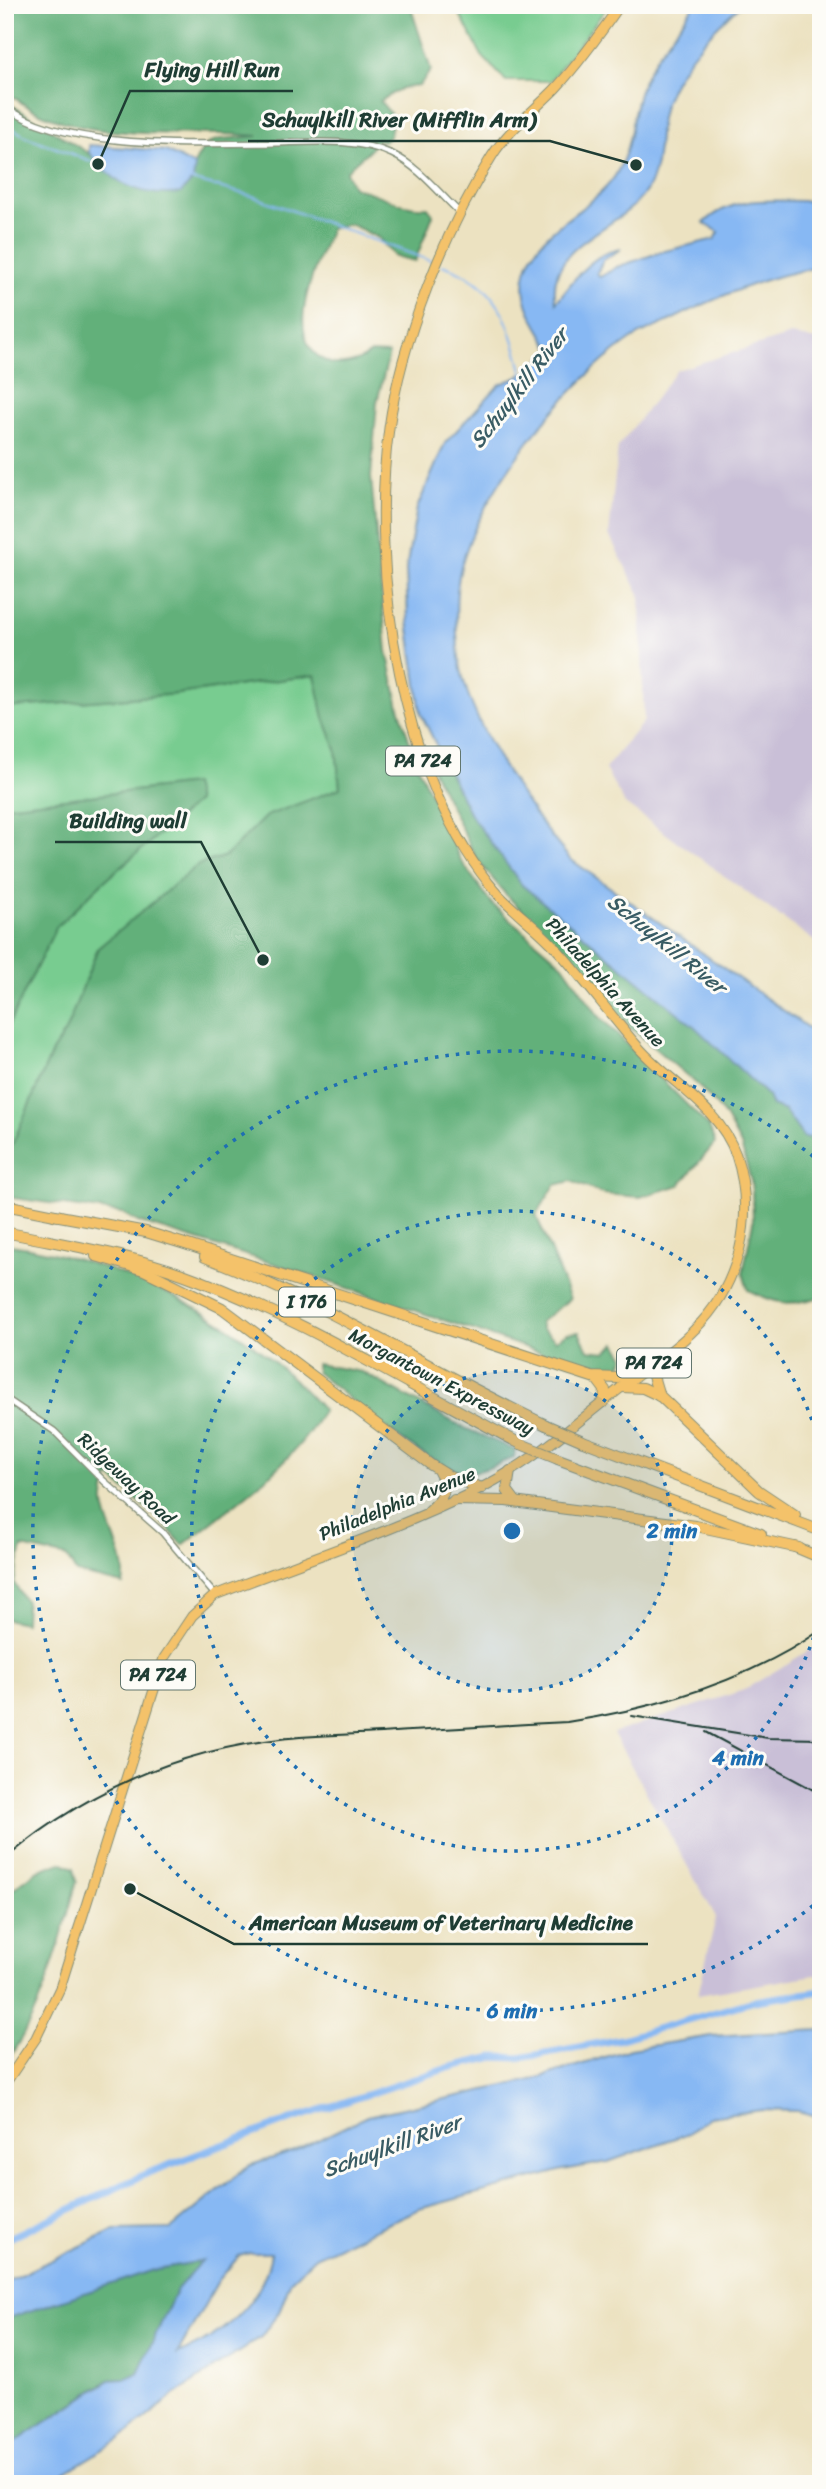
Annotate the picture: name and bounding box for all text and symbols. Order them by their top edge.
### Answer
callout: Flying Hill Run [130,49,293,91]
text: Flying Hill Run [143,51,280,89]
callout: Schuylkill River (Mifflin Arm) [248,99,550,141]
text: Schuylkill River (Mifflin Arm) [261,101,537,139]
water label: Schuylkill River [459,317,581,457]
road number: PA 724 [386,746,460,776]
callout: Building wall [55,800,201,842]
text: Building wall [69,802,188,840]
water label: Schuylkill River [599,884,738,1006]
street label: Philadelphia Avenue [538,909,674,1055]
road number: I 176 [279,1288,335,1316]
street label: Morgantown Expressway [343,1318,541,1445]
road number: PA 724 [617,1348,691,1378]
street label: Ridgeway Road [70,1424,184,1534]
street label: Philadelphia Avenue [314,1457,481,1550]
text: 2 min [646,1512,698,1550]
centre of rings [500,1519,524,1543]
road number: PA 724 [121,1660,195,1690]
text: 4 min [711,1739,765,1777]
callout: American Museum of Veterinary Medicine [234,1902,648,1944]
text: American Museum of Veterinary Medicine [248,1904,634,1942]
text: 6 min [486,1992,538,2030]
water label: Schuylkill River [317,2102,470,2189]

